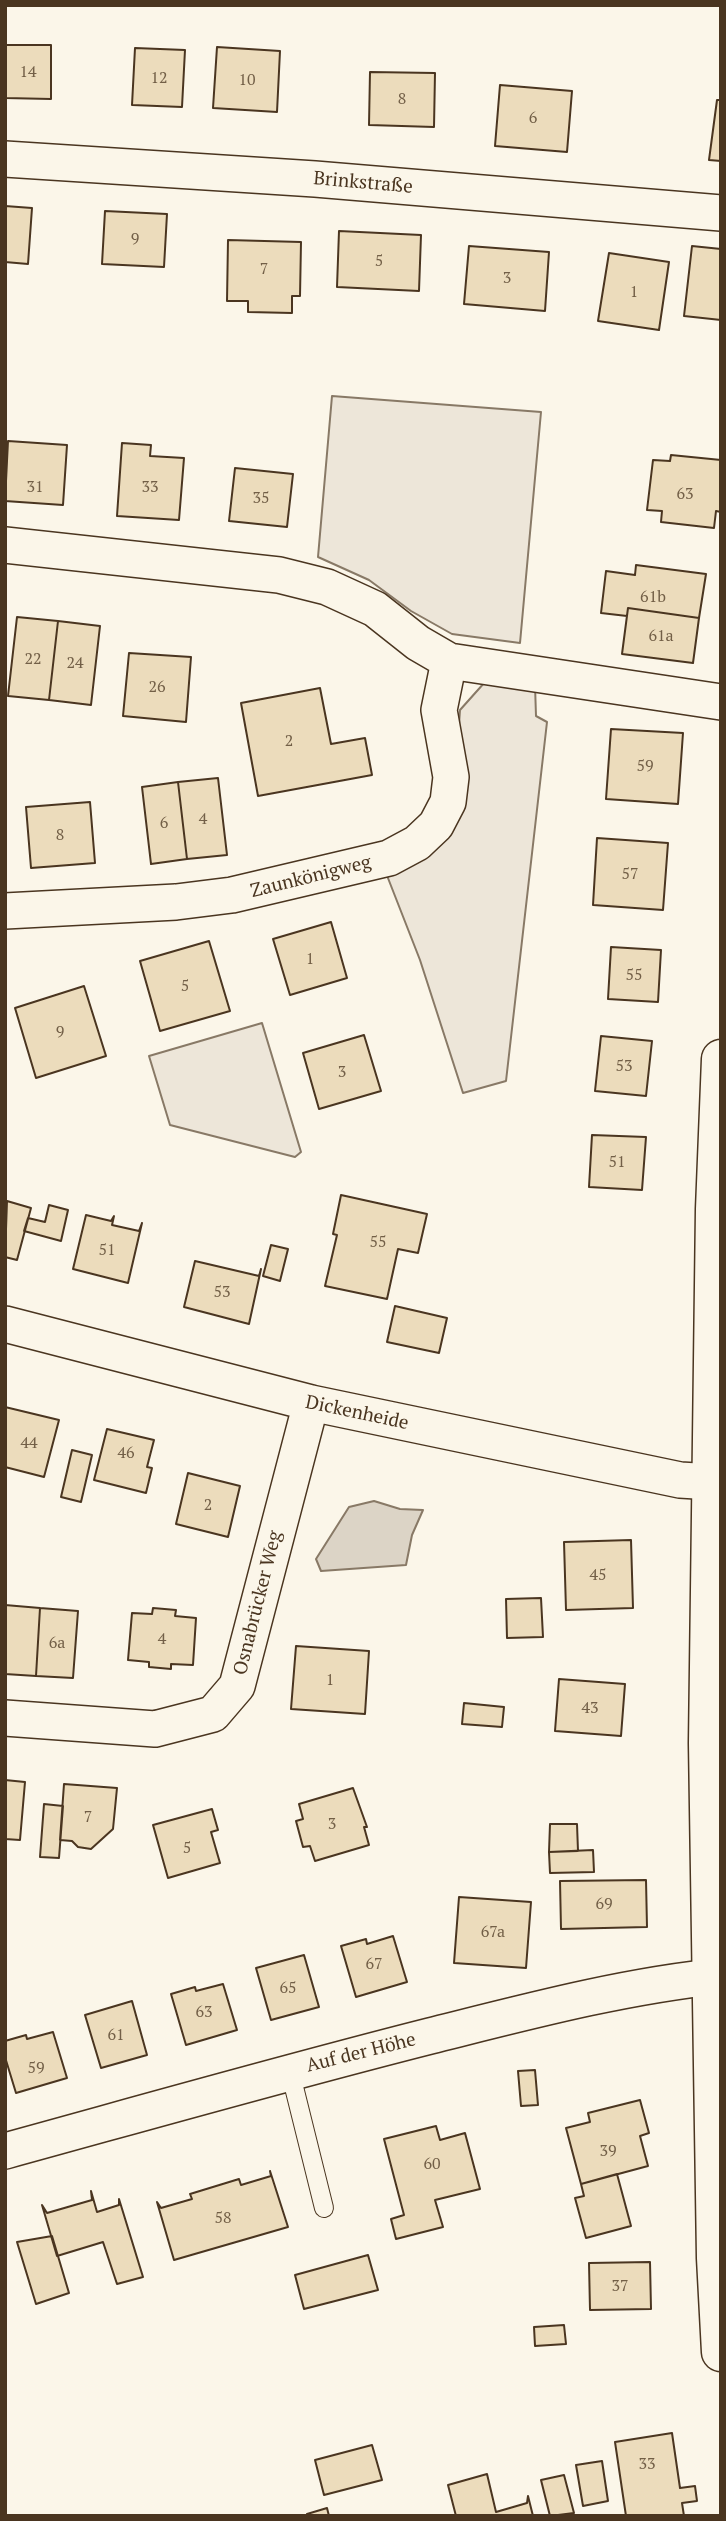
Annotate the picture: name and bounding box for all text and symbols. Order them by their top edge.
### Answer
house number: 14 [19,62,37,82]
house number: 12 [150,68,168,88]
house number: 10 [238,70,256,90]
house number: 8 [398,89,406,109]
house number: 6 [529,108,537,128]
street label: Brinkstraße [312,167,414,199]
house number: 9 [131,229,139,249]
house number: 5 [375,251,383,271]
house number: 7 [260,259,268,279]
house number: 3 [503,268,511,288]
house number: 1 [630,282,638,302]
house number: 31 [26,477,44,497]
house number: 33 [141,477,159,497]
house number: 63 [676,484,694,504]
house number: 35 [252,488,270,508]
house number: 61b [640,587,666,607]
house number: 61a [648,626,674,646]
house number: 22 [24,649,42,669]
house number: 24 [66,653,84,673]
house number: 26 [148,677,166,697]
house number: 2 [285,731,293,751]
house number: 59 [636,756,654,776]
house number: 4 [199,809,207,829]
house number: 6 [160,813,168,833]
house number: 8 [56,825,64,845]
street label: Zaunkönigweg [248,851,374,903]
house number: 57 [621,864,639,884]
house number: 1 [306,949,314,969]
house number: 55 [625,965,643,985]
house number: 5 [181,976,189,996]
house number: 9 [56,1022,64,1042]
house number: 53 [615,1056,633,1076]
house number: 3 [338,1062,346,1082]
house number: 51 [608,1152,626,1172]
house number: 55 [369,1232,387,1252]
house number: 51 [98,1240,116,1260]
house number: 53 [213,1282,231,1302]
street label: Dickenheide [303,1391,411,1435]
house number: 44 [20,1433,38,1453]
house number: 46 [117,1443,135,1463]
house number: 2 [204,1495,212,1515]
street label: Osnabrücker Weg [229,1529,287,1677]
house number: 45 [589,1565,607,1585]
house number: 4 [158,1629,166,1649]
house number: 6a [49,1633,65,1653]
house number: 1 [326,1670,334,1690]
house number: 43 [581,1698,599,1718]
house number: 7 [84,1807,92,1827]
house number: 3 [328,1814,336,1834]
house number: 5 [183,1838,191,1858]
house number: 69 [595,1894,613,1914]
house number: 67a [481,1922,505,1942]
house number: 67 [365,1954,383,1974]
house number: 65 [279,1978,297,1998]
house number: 63 [195,2002,213,2022]
house number: 61 [107,2025,125,2045]
street label: Auf der Höhe [304,2028,418,2078]
house number: 59 [27,2058,45,2078]
house number: 39 [599,2141,617,2161]
house number: 60 [423,2154,441,2174]
house number: 58 [214,2208,232,2228]
house number: 37 [611,2276,629,2296]
house number: 33 [638,2454,656,2474]

